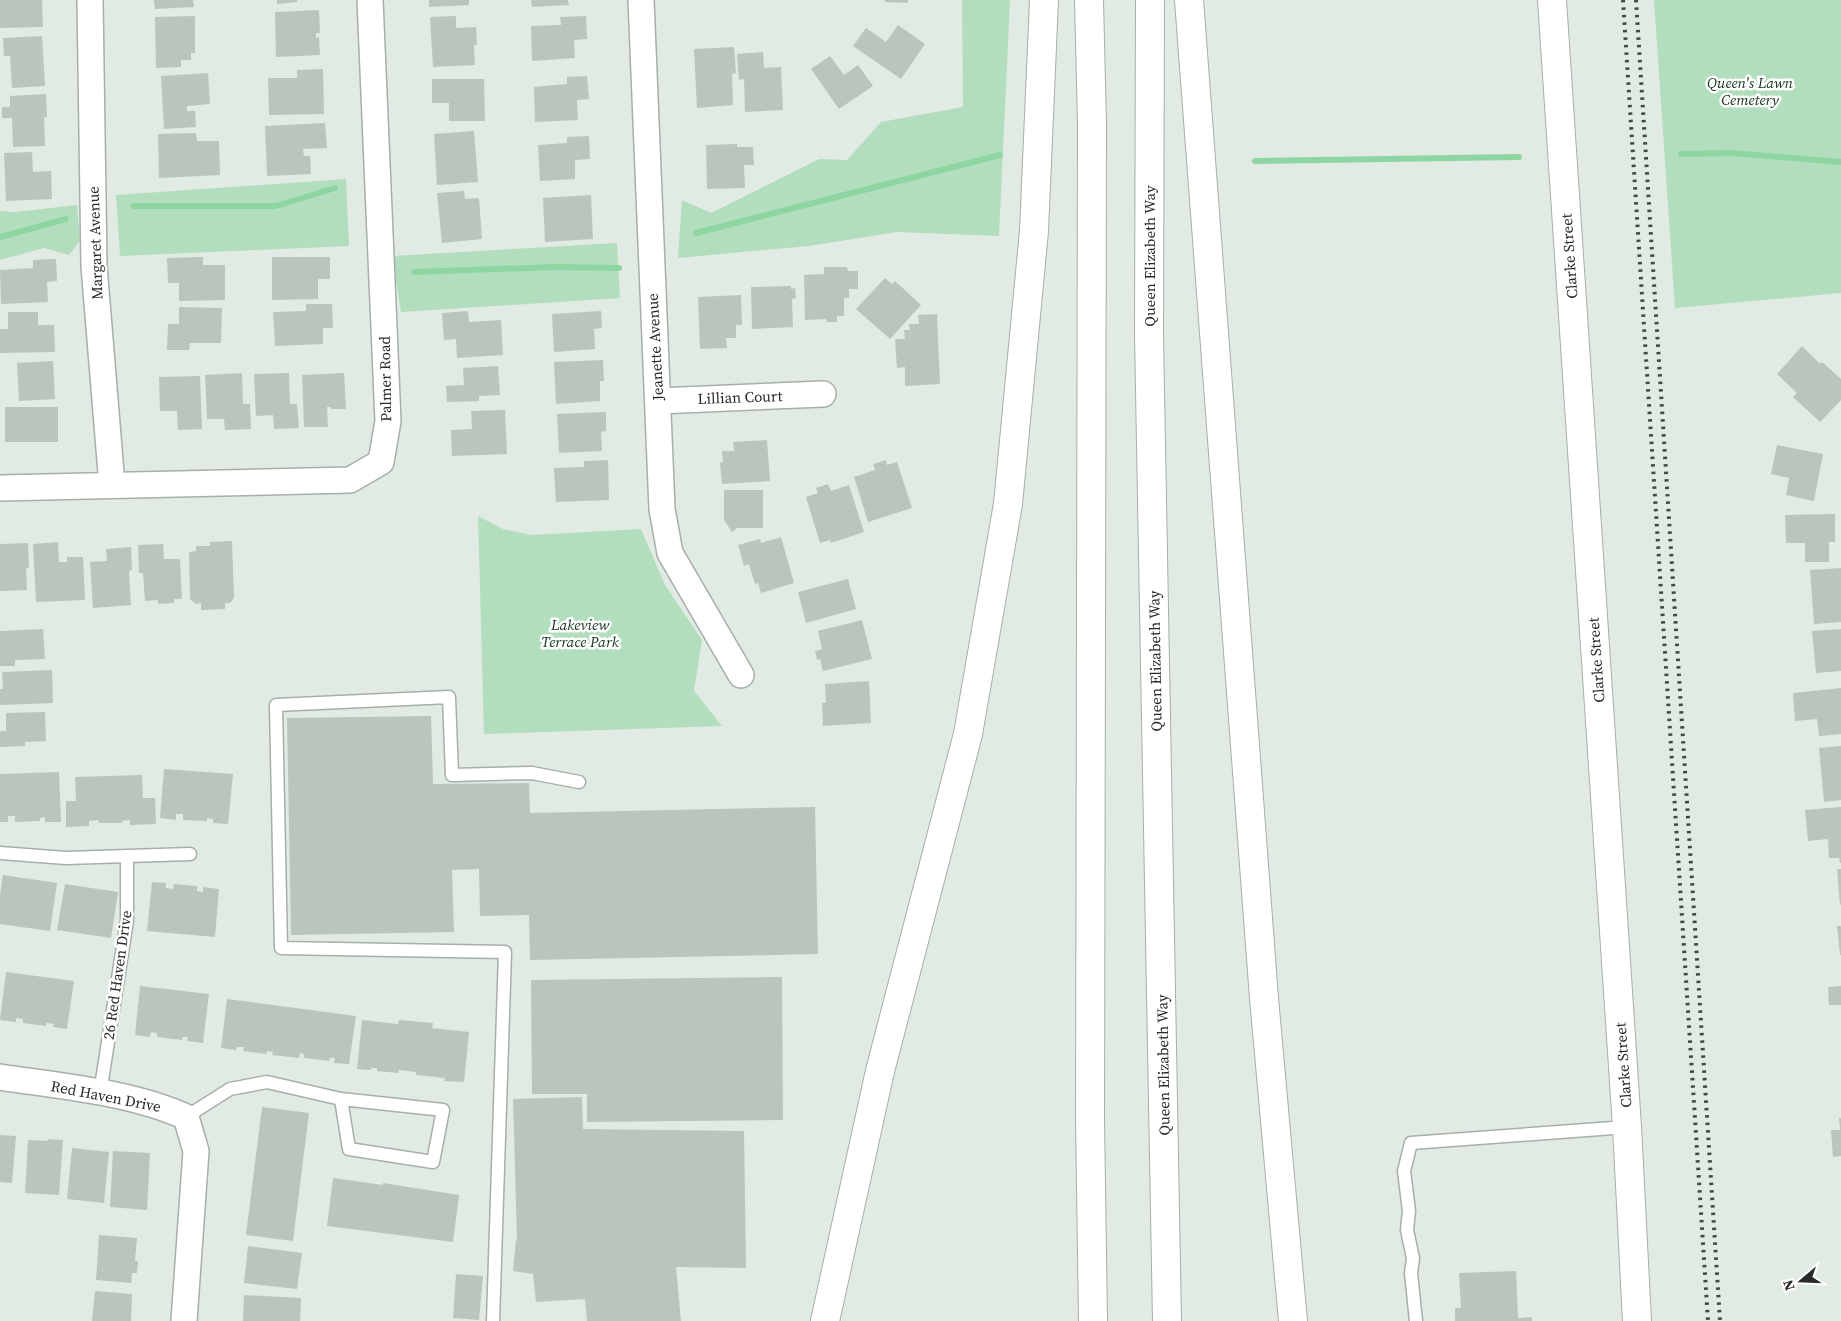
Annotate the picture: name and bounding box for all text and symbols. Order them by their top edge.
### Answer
park label: Queen's Lawn Cemetery [1707,72,1794,110]
street label: Queen Elizabeth Way [1139,185,1160,327]
street label: Margaret Avenue [83,186,107,300]
street label: Clarke Street [1556,213,1582,299]
street label: Jeanette Avenue [642,292,668,402]
street label: Palmer Road [374,335,396,422]
street label: Lillian Court [697,385,783,409]
street label: Queen Elizabeth Way [1143,590,1167,732]
park label: Lakeview Terrace Park [541,614,620,652]
street label: Clarke Street [1583,617,1609,703]
street label: 26 Red Haven Drive [98,909,137,1041]
street label: Queen Elizabeth Way [1151,994,1175,1136]
street label: Clarke Street [1610,1022,1636,1108]
street label: Red Haven Drive [49,1075,163,1117]
north arrow [1776,1256,1826,1306]
text: N [1778,1277,1800,1293]

